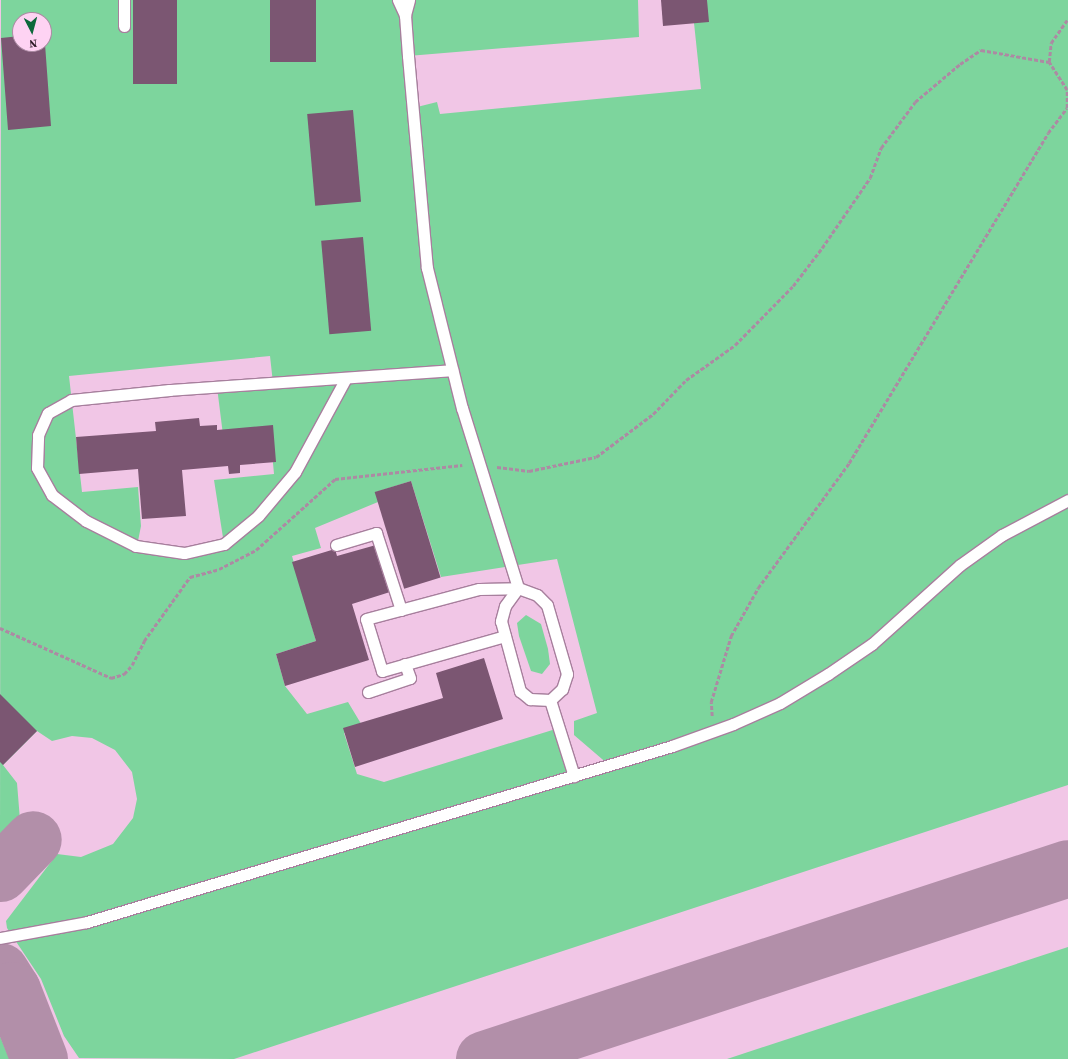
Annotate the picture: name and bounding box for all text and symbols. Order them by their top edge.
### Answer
north arrow [12,12,52,52]
text: N [28,36,38,51]

